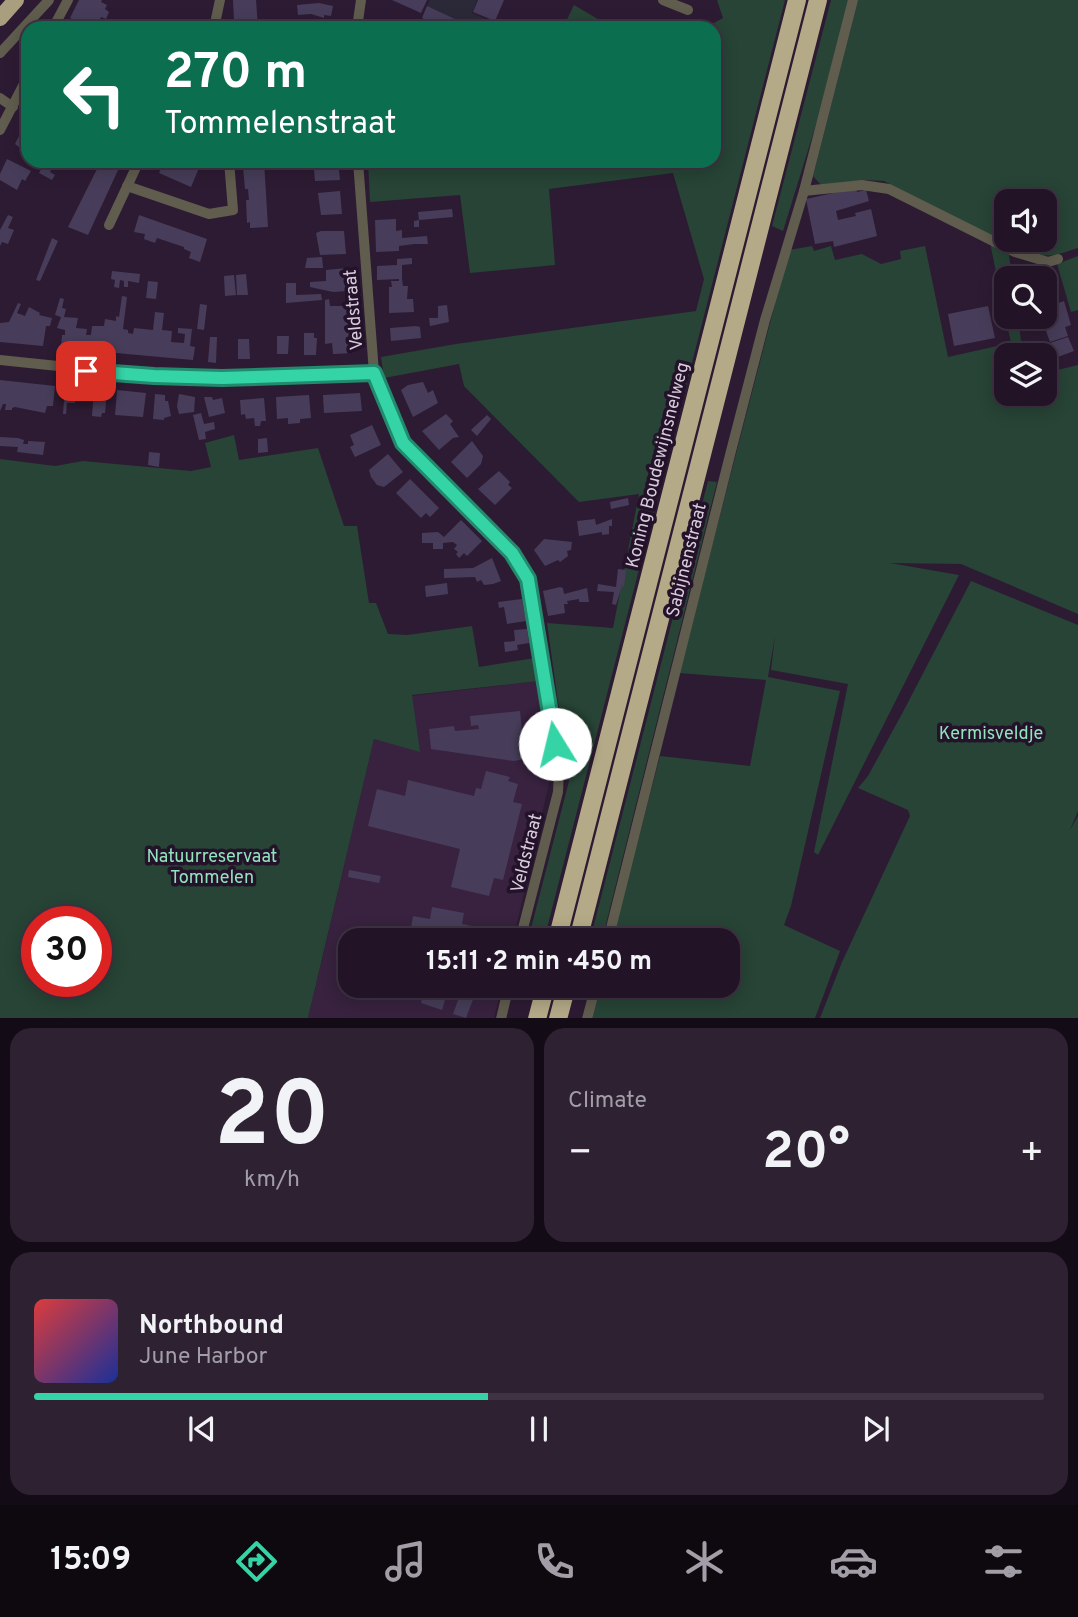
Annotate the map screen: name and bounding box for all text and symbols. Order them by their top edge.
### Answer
text: 270 m [164,44,307,106]
icon: left [49,49,140,140]
text: Tommelenstraat [164,105,396,145]
map controls [994,189,1057,406]
button: sound [994,189,1057,252]
button: search [994,266,1057,329]
street label: Veldstraat [340,268,369,351]
pin [56,341,116,401]
button: layers [994,343,1057,406]
icon: arrive [67,352,105,390]
street label: Koning Boudewijnsnelweg [622,360,695,571]
street label: Sabijnenstraat [662,501,713,620]
position arrow [518,707,592,781]
park label: Kermisveldje [939,723,1043,746]
street label: Veldstraat [506,811,548,895]
park label: Natuurreservaat Tommelen [147,846,277,890]
speed limit sign: 30 [21,906,112,997]
text: 15:11 · 2 min · 450 m [426,946,652,979]
text: 20 [214,1063,330,1178]
text: Climate [568,1087,647,1116]
text: 20° [762,1121,850,1187]
text: − [568,1130,593,1179]
text: + [1019,1130,1044,1179]
text: km/h [244,1166,300,1195]
text: Northbound [139,1310,284,1343]
text: June Harbor [139,1343,267,1372]
icon: previous [183,1410,221,1448]
icon: pause [520,1410,558,1448]
icon: next [857,1410,895,1448]
icon: directions [232,1537,281,1586]
icon: music [381,1537,430,1586]
icon: phone [530,1537,579,1586]
icon: climate [680,1537,729,1586]
icon: car [829,1537,878,1586]
icon: filters [979,1537,1028,1586]
text: 15:09 [50,1541,131,1581]

